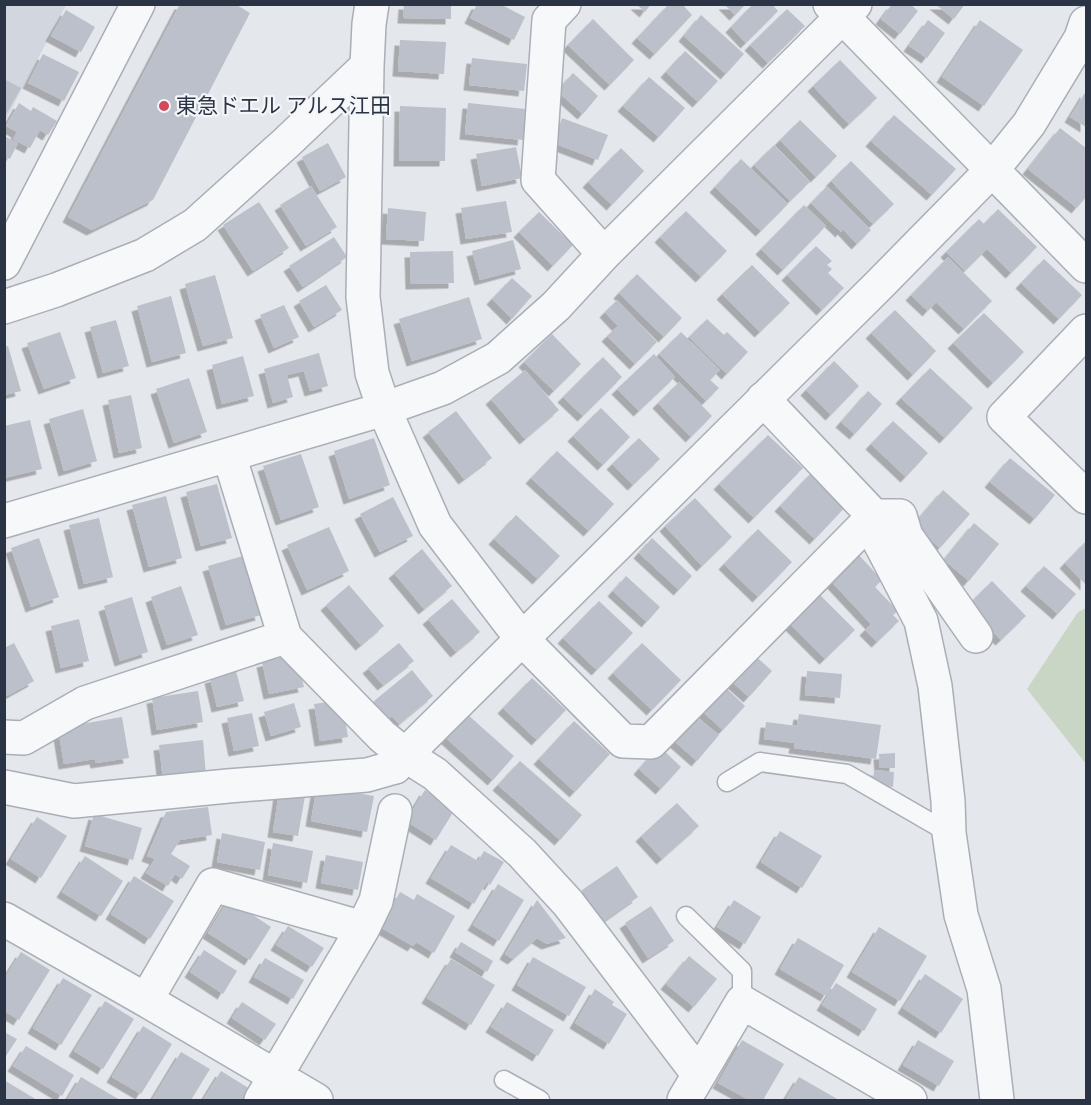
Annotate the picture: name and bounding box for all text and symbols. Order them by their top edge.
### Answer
place label: 東急ドエル アルス江田 [176,94,391,118]
marker: 東急ドエル アルス江田 [157,99,171,113]

